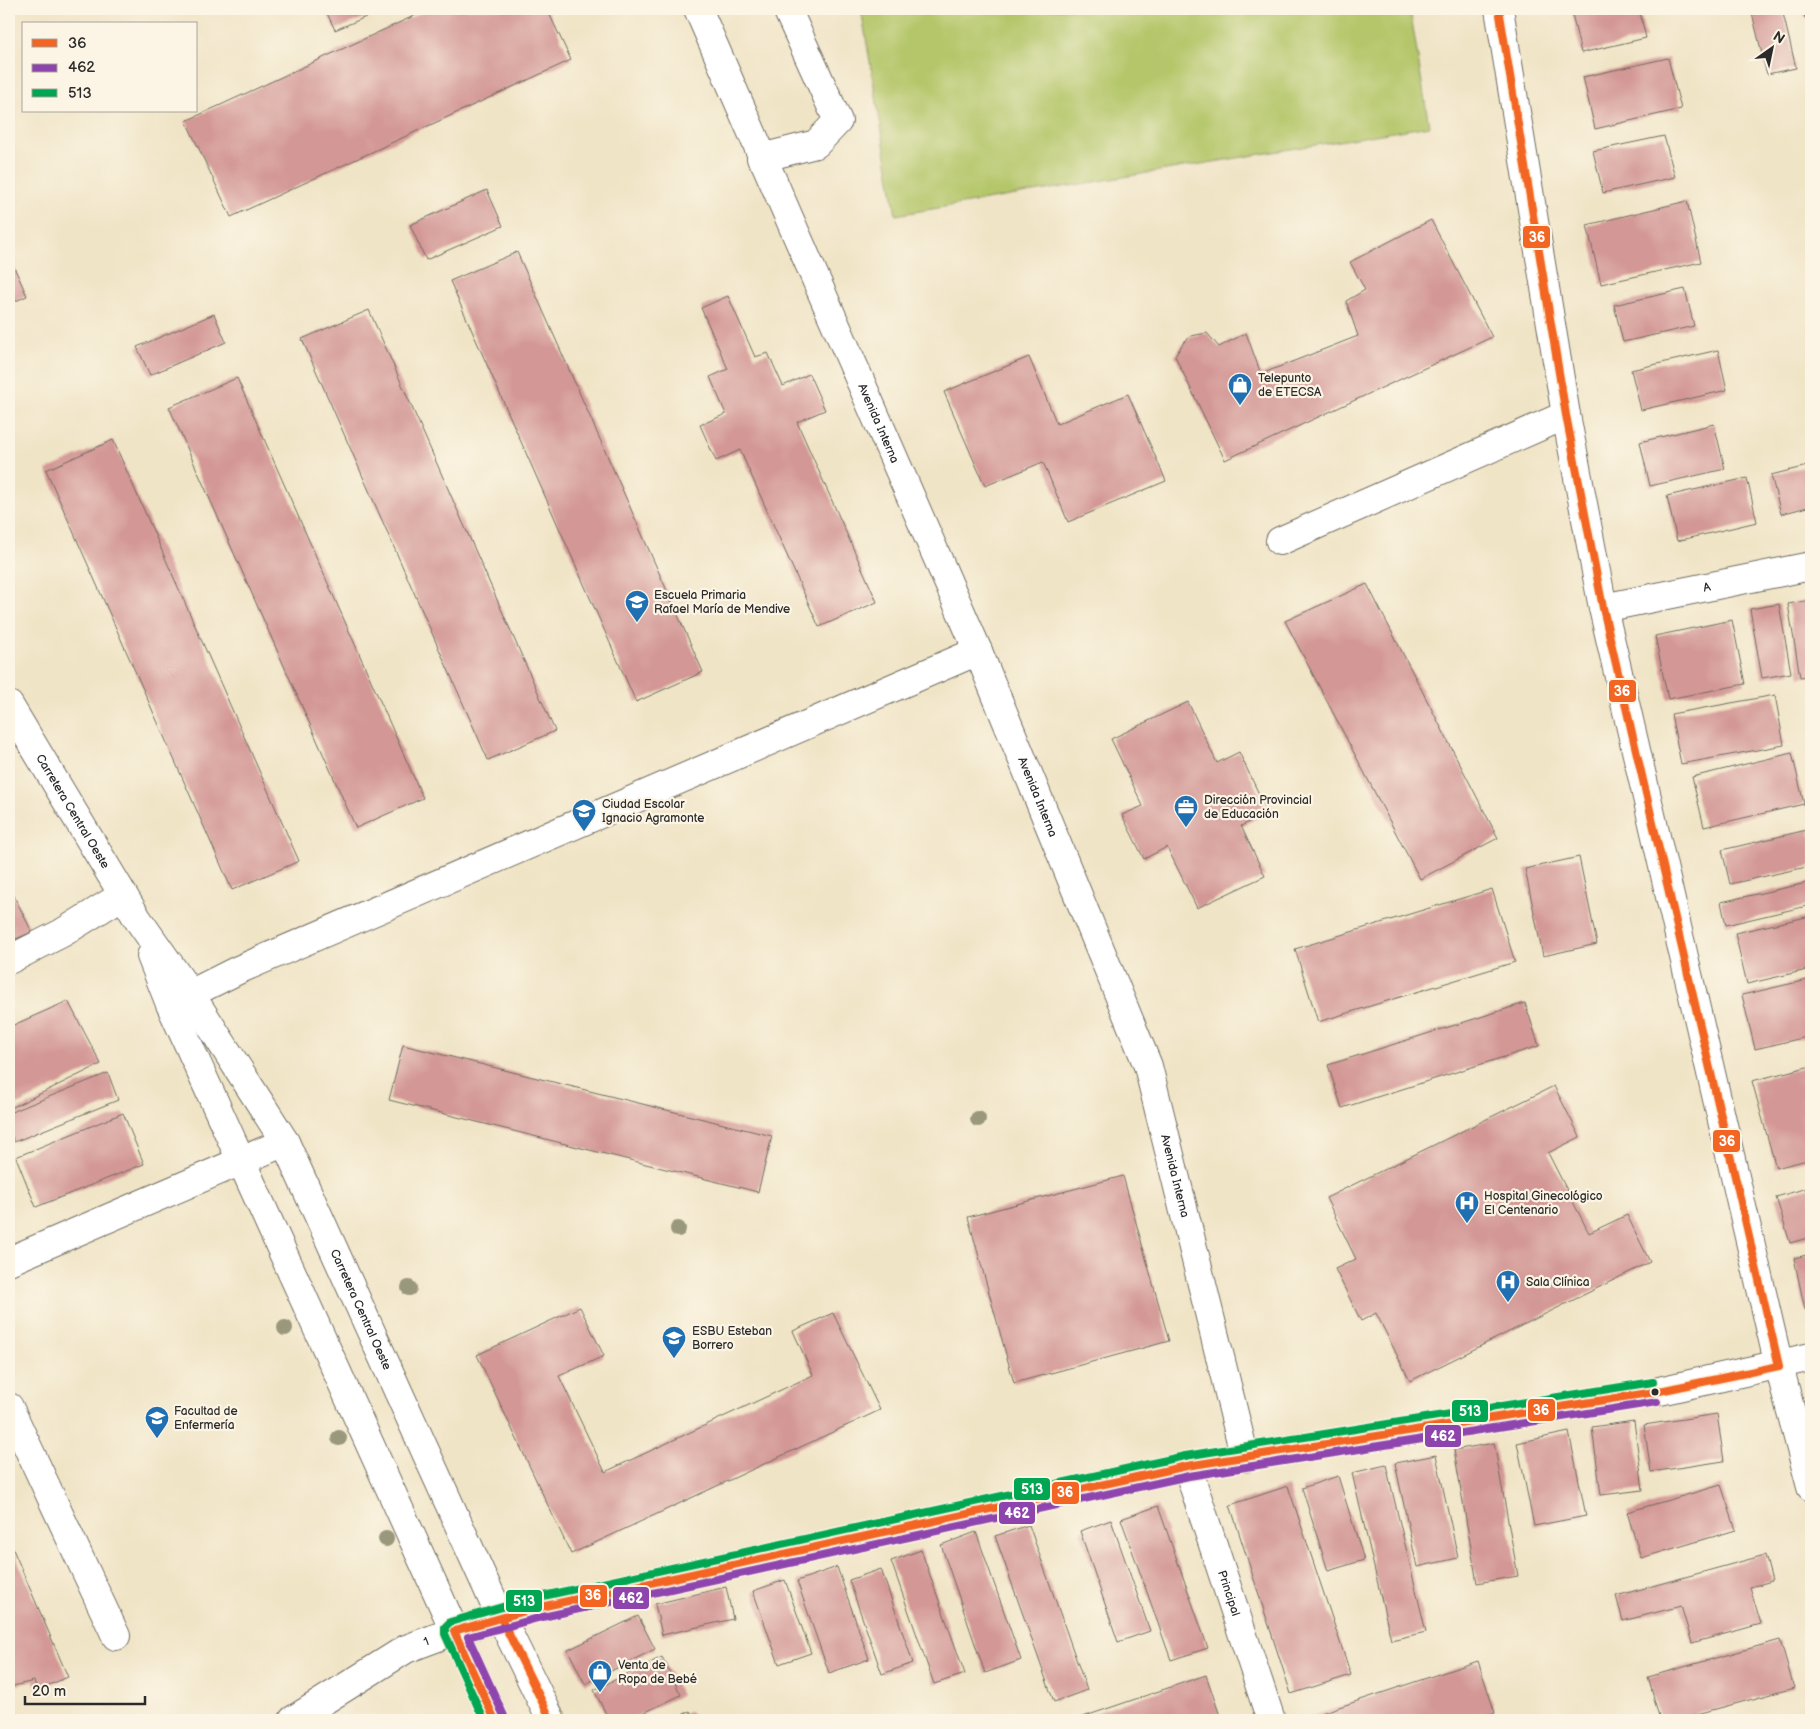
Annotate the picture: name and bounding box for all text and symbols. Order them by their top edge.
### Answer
legend [22,22,198,112]
north arrow [1748,22,1798,72]
text: N [1770,28,1788,48]
text: 36 [68,34,86,53]
text: 462 [68,58,95,77]
text: 513 [68,84,92,103]
line badge: 36 [1522,225,1551,249]
text: 36 [1529,229,1545,246]
place label: Telepunto de ETECSA [1258,371,1322,400]
shop icon: Telepunto de ETECSA [1227,372,1253,406]
street label: Avenida Interna [855,381,903,466]
street label: A [1702,579,1713,595]
place label: Escuela Primaria Rafael María de Mendive [654,588,790,617]
school or university icon: Escuela Primaria Rafael María de Mendive [624,589,650,623]
line badge: 36 [1608,679,1637,703]
text: 36 [1614,683,1630,700]
street label: Carretera Central Oeste [33,751,113,871]
street label: Avenida Interna [1015,755,1061,839]
place label: Dirección Provincial de Educación [1204,793,1312,822]
office icon: Dirección Provincial de Educación [1173,794,1199,828]
place label: Ciudad Escolar Ignacio Agramonte [602,797,704,826]
school or university icon: Ciudad Escolar Ignacio Agramonte [571,798,597,832]
line badge: 36 [1712,1129,1741,1153]
street label: Avenida Interna [1158,1133,1193,1219]
text: 36 [1719,1133,1735,1150]
place label: Hospital Ginecológico El Centenario [1484,1189,1603,1218]
hospital icon: Hospital Ginecológico El Centenario [1454,1190,1480,1224]
street label: Carretera Central Oeste [327,1247,395,1372]
hospital icon: Sala Clínica [1495,1269,1521,1303]
place label: Sala Clínica [1526,1275,1590,1290]
place label: ESBU Esteban Borrero [692,1324,772,1353]
school or university icon: ESBU Esteban Borrero [661,1325,687,1359]
unlabelled marker [1650,1387,1660,1397]
line badge: 36 [1527,1398,1556,1422]
line badge: 513 [1451,1399,1489,1423]
text: 36 [1533,1402,1549,1419]
text: 513 [1459,1403,1481,1420]
place label: Facultad de Enfermería [174,1404,238,1433]
school or university icon: Facultad de Enfermería [144,1405,170,1439]
line badge: 462 [1424,1424,1462,1448]
text: 462 [1430,1428,1456,1445]
line badge: 513 [1013,1477,1051,1501]
text: 513 [1021,1481,1043,1498]
line badge: 36 [1051,1481,1080,1505]
text: 36 [1057,1484,1073,1501]
line badge: 462 [998,1501,1036,1525]
text: 462 [1004,1505,1030,1522]
street label: Principal [1215,1568,1244,1618]
line badge: 36 [579,1584,608,1608]
line badge: 462 [612,1586,650,1610]
text: 36 [585,1587,601,1604]
line badge: 513 [505,1589,543,1613]
text: 462 [618,1590,644,1607]
text: 513 [513,1593,535,1610]
street label: 1 [421,1634,431,1649]
place label: Venta de Ropa de Bebé [618,1658,697,1687]
shop icon: Venta de Ropa de Bebé [587,1659,613,1693]
scale bar [25,1674,145,1706]
text: 20 m [32,1682,66,1701]

